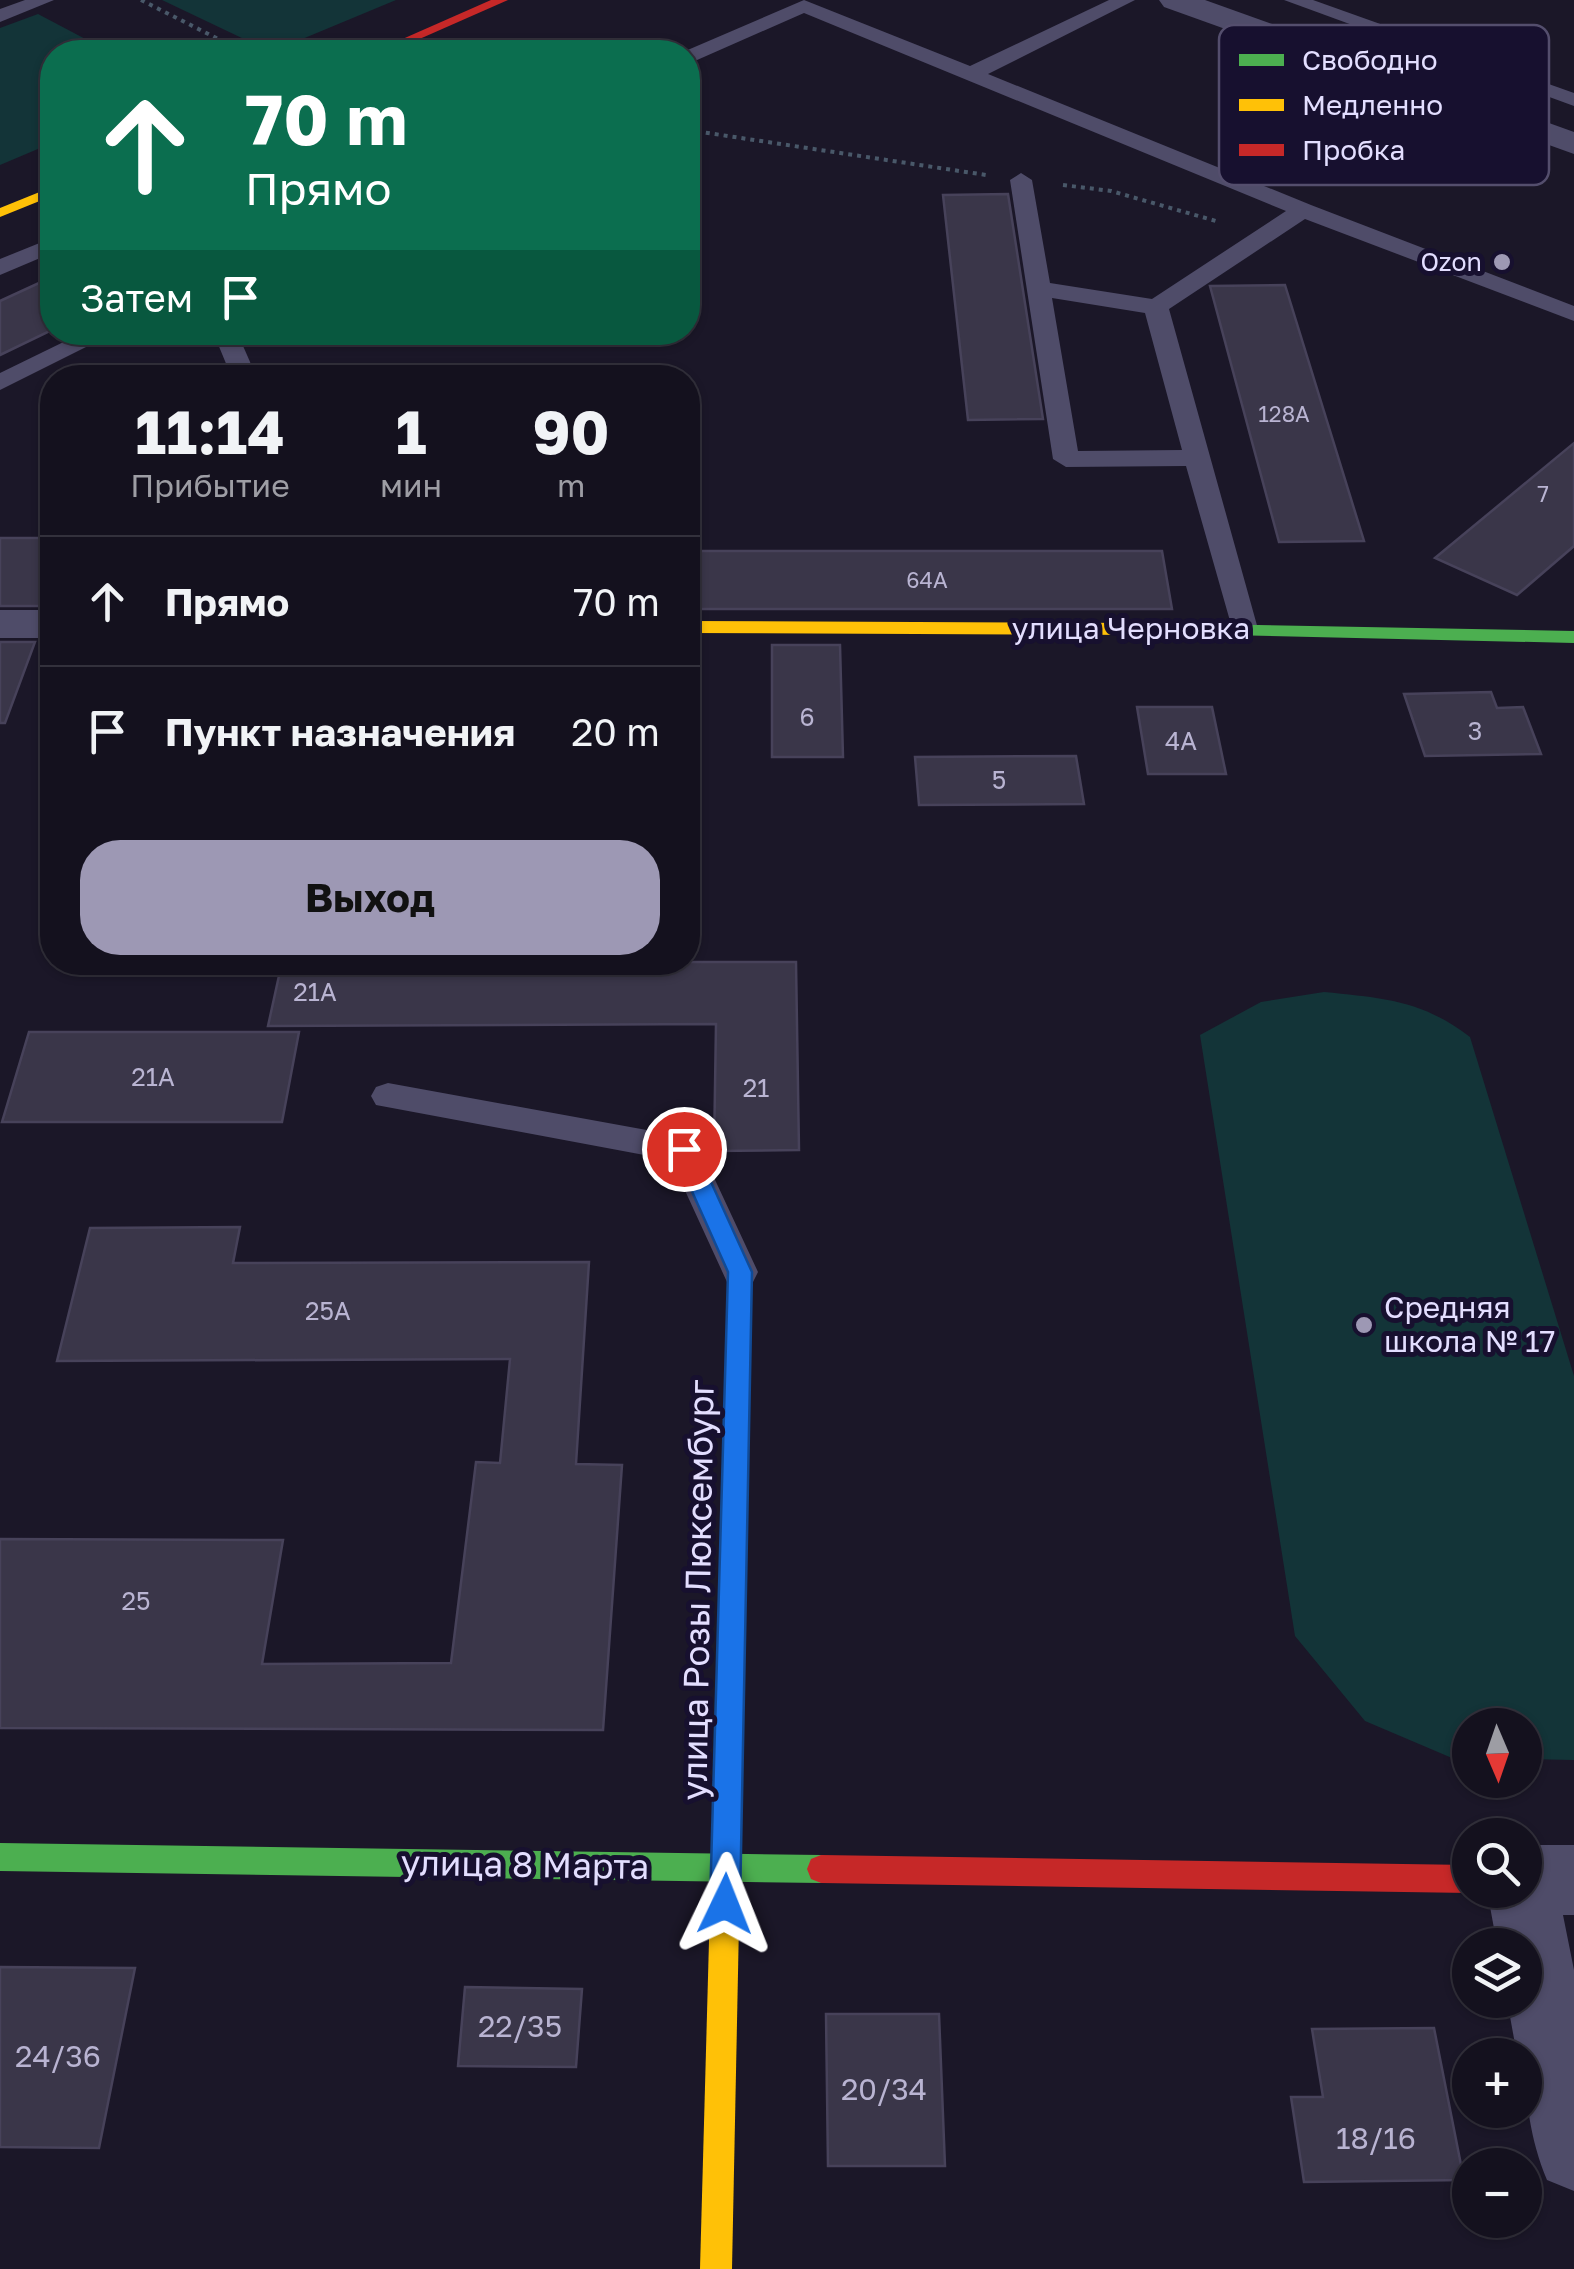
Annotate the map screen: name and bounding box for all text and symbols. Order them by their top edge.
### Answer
legend [1219,25,1549,185]
text: Свободно [1302,43,1438,76]
text: 70 m [245,76,407,160]
icon: ahead [80,80,210,210]
text: Медленно [1302,88,1443,121]
text: Пробка [1302,133,1405,166]
text: Прямо [245,161,391,215]
place label: Ozon [1421,246,1482,277]
marker: Ozon [1491,251,1513,273]
icon: arrive [213,270,268,325]
text: Затем [80,275,193,320]
text: 11:14 [135,395,285,467]
text: 1 [396,395,427,467]
text: 90 [533,395,610,467]
house number: 128А [1258,400,1310,427]
text: Прибытие [130,466,290,504]
text: мин [380,466,442,504]
text: m [557,466,585,504]
house number: 7 [1537,480,1549,507]
house number: 64А [906,566,948,593]
icon: ahead [80,574,135,629]
text: Прямо [165,579,289,624]
text: 70 m [573,579,660,624]
street label: улица Черновка [1012,610,1250,646]
house number: 6 [799,701,815,732]
icon: arrive [80,704,135,759]
text: Пункт назначения [165,709,515,754]
text: 20 m [571,709,660,754]
house number: 3 [1468,715,1482,746]
house number: 4А [1165,725,1197,756]
house number: 5 [992,764,1006,795]
button: Выход [80,840,660,955]
house number: 21А [293,976,337,1007]
house number: 21А [131,1061,175,1092]
house number: 21 [743,1072,769,1103]
pin [642,1107,727,1192]
icon: arrive [657,1122,712,1177]
place label: Средняя школа № 17 [1384,1289,1555,1359]
house number: 25А [305,1295,351,1326]
marker: Средняя школа № 17 [1353,1314,1375,1336]
street label: улица Розы Люксембург [672,1379,722,1801]
house number: 25 [121,1585,151,1616]
north arrow [1452,1708,1542,1798]
map controls [1452,1708,1542,2238]
button: search [1452,1818,1542,1908]
street label: улица 8 Марта [400,1841,650,1887]
position arrow [673,1852,777,1956]
button: layers [1452,1928,1542,2018]
house number: 22/35 [478,2008,562,2044]
house number: 24/36 [15,2038,101,2074]
button: + [1452,2038,1542,2128]
house number: 20/34 [841,2071,927,2107]
house number: 18/16 [1336,2120,1416,2156]
button: − [1452,2148,1542,2238]

